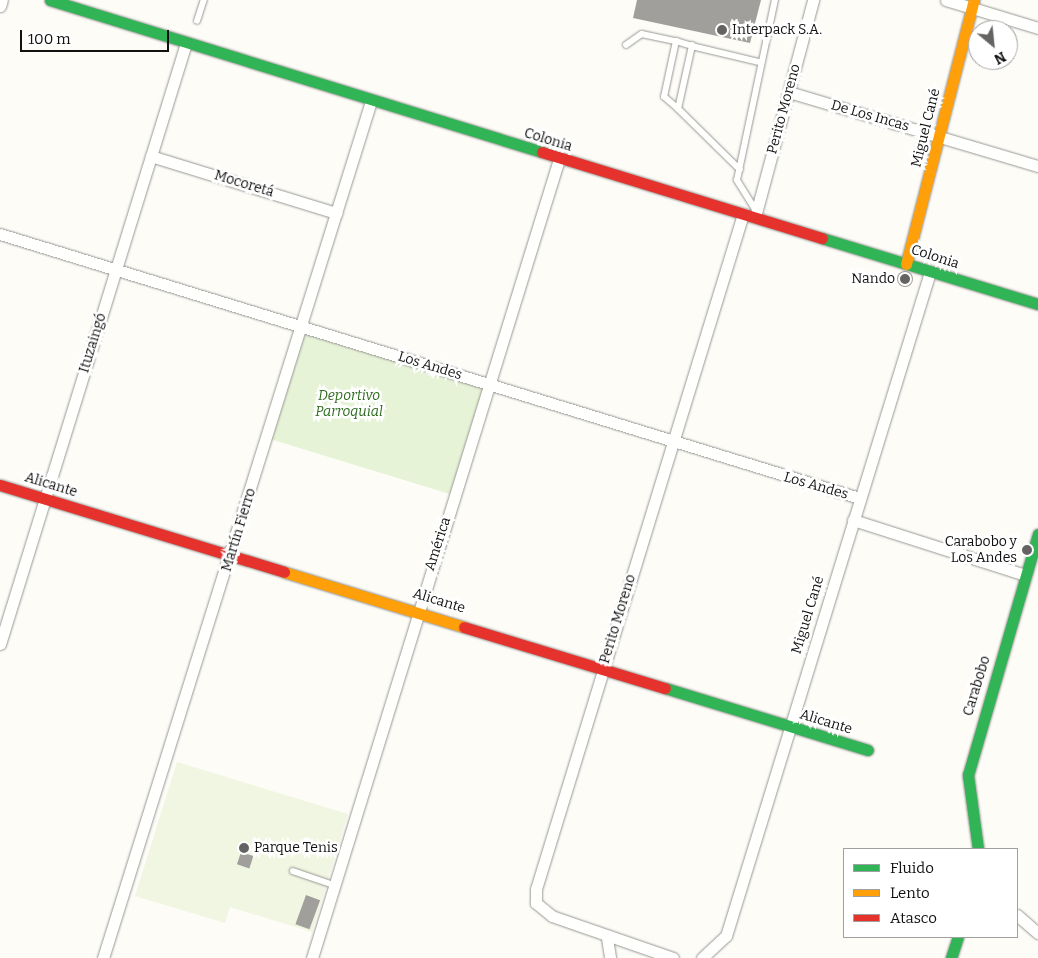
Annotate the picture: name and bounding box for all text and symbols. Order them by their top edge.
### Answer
scale bar [22,20,171,52]
north arrow [968,20,1018,70]
place label: Interpack S.A. [732,22,822,38]
marker: Interpack S.A. [716,24,728,36]
text: 100 m [28,30,71,48]
text: N [991,48,1009,68]
street label: Perito Moreno [764,62,804,156]
street label: Miguel Cané [908,87,944,169]
street label: De Los Incas [829,97,911,135]
street label: Colonia [522,125,574,155]
street label: Mocoretá [212,167,276,201]
street label: Colonia [909,241,961,273]
place label: Nando [851,271,895,287]
marker: Nando [899,273,911,285]
street label: Ituzaingó [76,311,110,375]
street label: Los Andes [396,348,464,384]
park label: Deportivo Parroquial [315,388,383,421]
street label: Alicante [23,469,79,501]
street label: Los Andes [782,469,850,503]
street label: Martín Fierro [218,486,260,574]
street label: América [421,515,455,573]
place label: Carabobo y Los Andes [945,534,1017,566]
marker: Carabobo y Los Andes [1021,544,1033,556]
street label: Perito Moreno [596,572,640,666]
street label: Miguel Cané [788,574,828,656]
street label: Alicante [411,585,467,617]
street label: Carabobo [960,654,994,718]
street label: Alicante [798,706,854,738]
place label: Parque Tenis [254,840,338,856]
marker: Parque Tenis [238,842,250,854]
legend [843,848,1018,938]
text: Fluido [890,859,934,877]
text: Lento [890,884,930,902]
text: Atasco [890,909,937,927]

